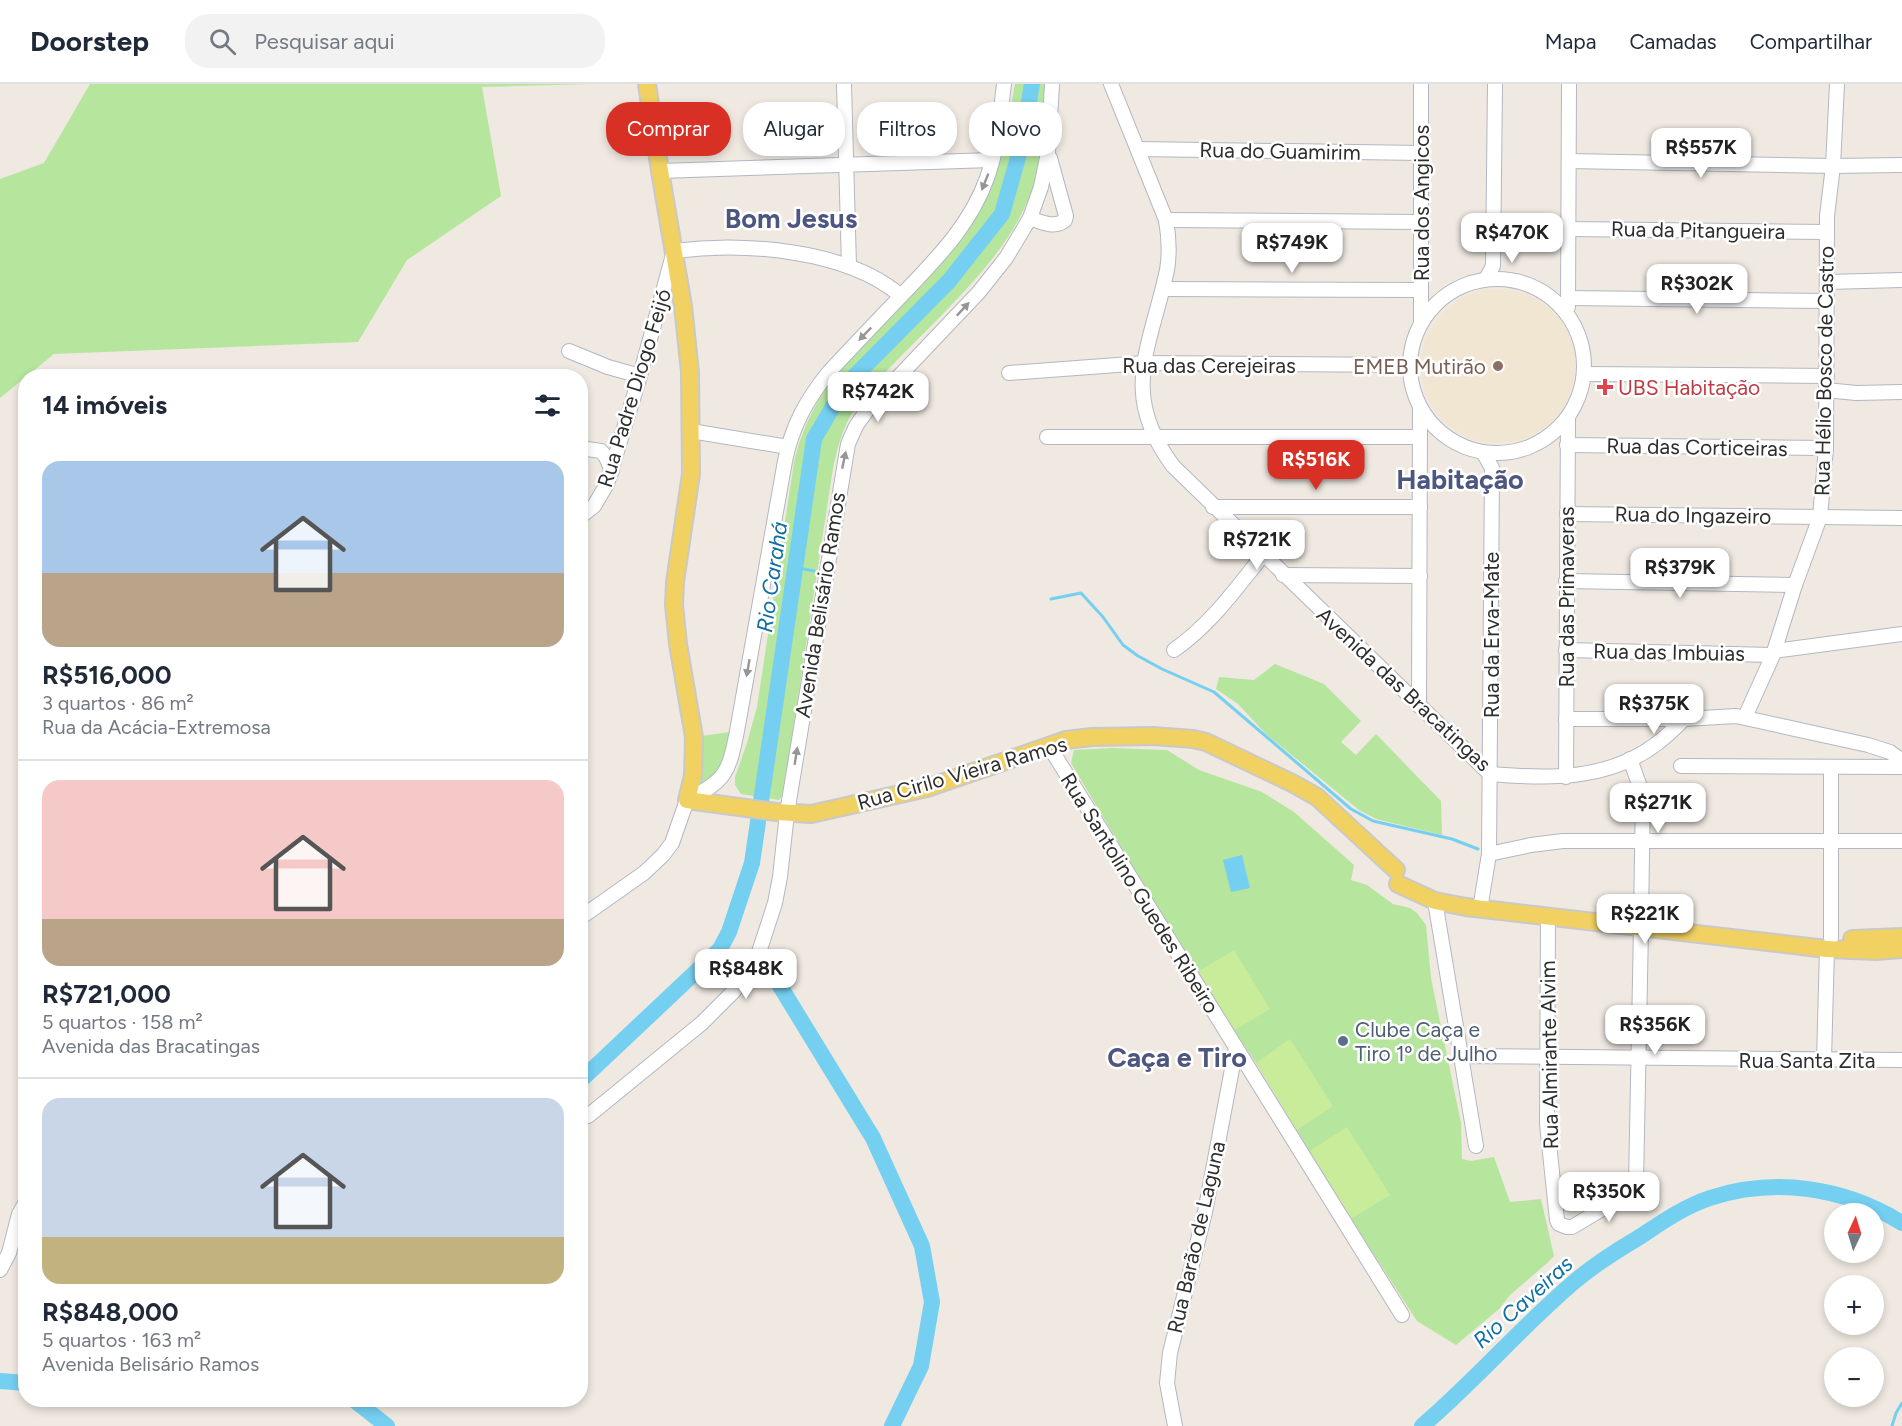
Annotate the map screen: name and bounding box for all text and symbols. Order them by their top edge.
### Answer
search box [185,14,605,68]
text: Doorstep [30,24,149,58]
icon: search [206,25,239,58]
text: Pesquisar aqui [254,28,395,55]
text: Mapa [1545,29,1596,54]
text: Camadas [1629,29,1717,54]
text: Compartilhar [1750,29,1872,54]
chip: Comprar [606,102,731,156]
chip: Alugar [743,102,845,156]
chip: Filtros [857,102,957,156]
chip: Novo [969,102,1062,156]
street label: Rua dos Angicos [1409,125,1434,281]
pin: R$557K [1652,128,1750,179]
text: R$557K [1665,135,1737,159]
street label: Rua do Guamirim [1199,137,1361,165]
one-way arrow [980,173,989,191]
district label: Bom Jesus [725,202,858,235]
pin: R$470K [1463,213,1561,264]
street label: Rua da Pitangueira [1611,216,1785,244]
text: R$470K [1475,220,1549,244]
pin: R$749K [1243,223,1341,274]
text: R$749K [1256,230,1328,254]
street label: Rua Hélio Bosco de Castro [1809,246,1839,496]
pin: R$302K [1648,264,1746,315]
text: R$302K [1661,271,1733,295]
street label: Rua Padre Diogo Feijó [592,286,676,490]
one-way arrow [956,302,970,316]
one-way arrow [859,326,872,341]
street label: Rua das Cerejeiras [1122,353,1296,378]
place label: EMEB Mutirão [1353,354,1486,379]
marker: EMEB Mutirão [1491,359,1505,373]
pin: R$742K [829,372,927,423]
place label: UBS Habitação [1618,375,1760,400]
marker: UBS Habitação [1596,378,1614,396]
text: R$742K [842,379,914,403]
text: 14 imóveis [42,389,167,421]
icon: filters [531,389,564,422]
street label: Rua das Corticeiras [1606,433,1788,461]
pin: R$516K [1267,440,1365,491]
text: R$516K [1282,447,1350,471]
one-way arrow [840,450,849,469]
district label: Habitação [1396,463,1524,496]
street label: Avenida Belisário Ramos [790,490,850,720]
icon: home [249,500,357,608]
street label: Rua do Ingazeiro [1614,501,1772,529]
street label: Rua das Primaveras [1554,507,1579,687]
water label: Rio Carahá [751,520,793,634]
pin: R$721K [1208,520,1306,571]
text: R$721K [1223,527,1291,551]
pin: R$379K [1631,548,1729,599]
street label: Rua da Erva-Mate [1479,552,1504,718]
text: R$379K [1644,555,1716,579]
street label: Avenida das Bracatingas [1312,602,1496,776]
street label: Rua das Imbuias [1593,638,1745,666]
one-way arrow [743,658,752,677]
text: R$516,000 [42,659,172,691]
pin: R$375K [1605,684,1703,735]
text: 3 quartos · 86 m² [42,691,194,715]
text: R$375K [1618,691,1690,715]
text: Rua da Acácia-Extremosa [42,715,271,739]
street label: Rua Cirilo Vieira Ramos [854,731,1070,815]
one-way arrow [792,746,801,765]
street label: Rua Santolino Guedes Ribeiro [1056,768,1224,1018]
pin: R$271K [1609,783,1707,834]
text: R$271K [1624,790,1692,814]
icon: home [249,819,357,927]
pin: R$221K [1596,894,1694,945]
text: R$221K [1611,901,1679,925]
pin: R$848K [697,949,795,1000]
text: R$848K [709,956,783,980]
street label: Rua Almirante Alvim [1535,960,1563,1150]
text: R$721,000 [42,978,171,1010]
pin: R$356K [1606,1005,1704,1056]
text: 5 quartos · 158 m² [42,1010,203,1034]
text: R$356K [1619,1012,1691,1036]
place label: Clube Caça e Tiro 1º de Julho [1355,1017,1497,1066]
text: Avenida das Bracatingas [42,1034,260,1058]
marker: Clube Caça e Tiro 1º de Julho [1336,1034,1350,1048]
district label: Caça e Tiro [1107,1041,1247,1074]
street label: Rua Santa Zita [1739,1048,1875,1073]
icon: home [249,1137,357,1245]
street label: Rua Barão de Laguna [1162,1138,1230,1336]
pin: R$350K [1560,1172,1658,1223]
text: R$350K [1573,1179,1646,1203]
north arrow [1824,1203,1884,1263]
map controls [1824,1203,1884,1407]
water label: Rio Caveiras [1468,1250,1578,1354]
button: + [1824,1275,1884,1335]
text: R$848,000 [42,1296,179,1328]
text: 5 quartos · 163 m² [42,1328,201,1352]
button: − [1824,1347,1884,1407]
text: Avenida Belisário Ramos [42,1352,259,1376]

